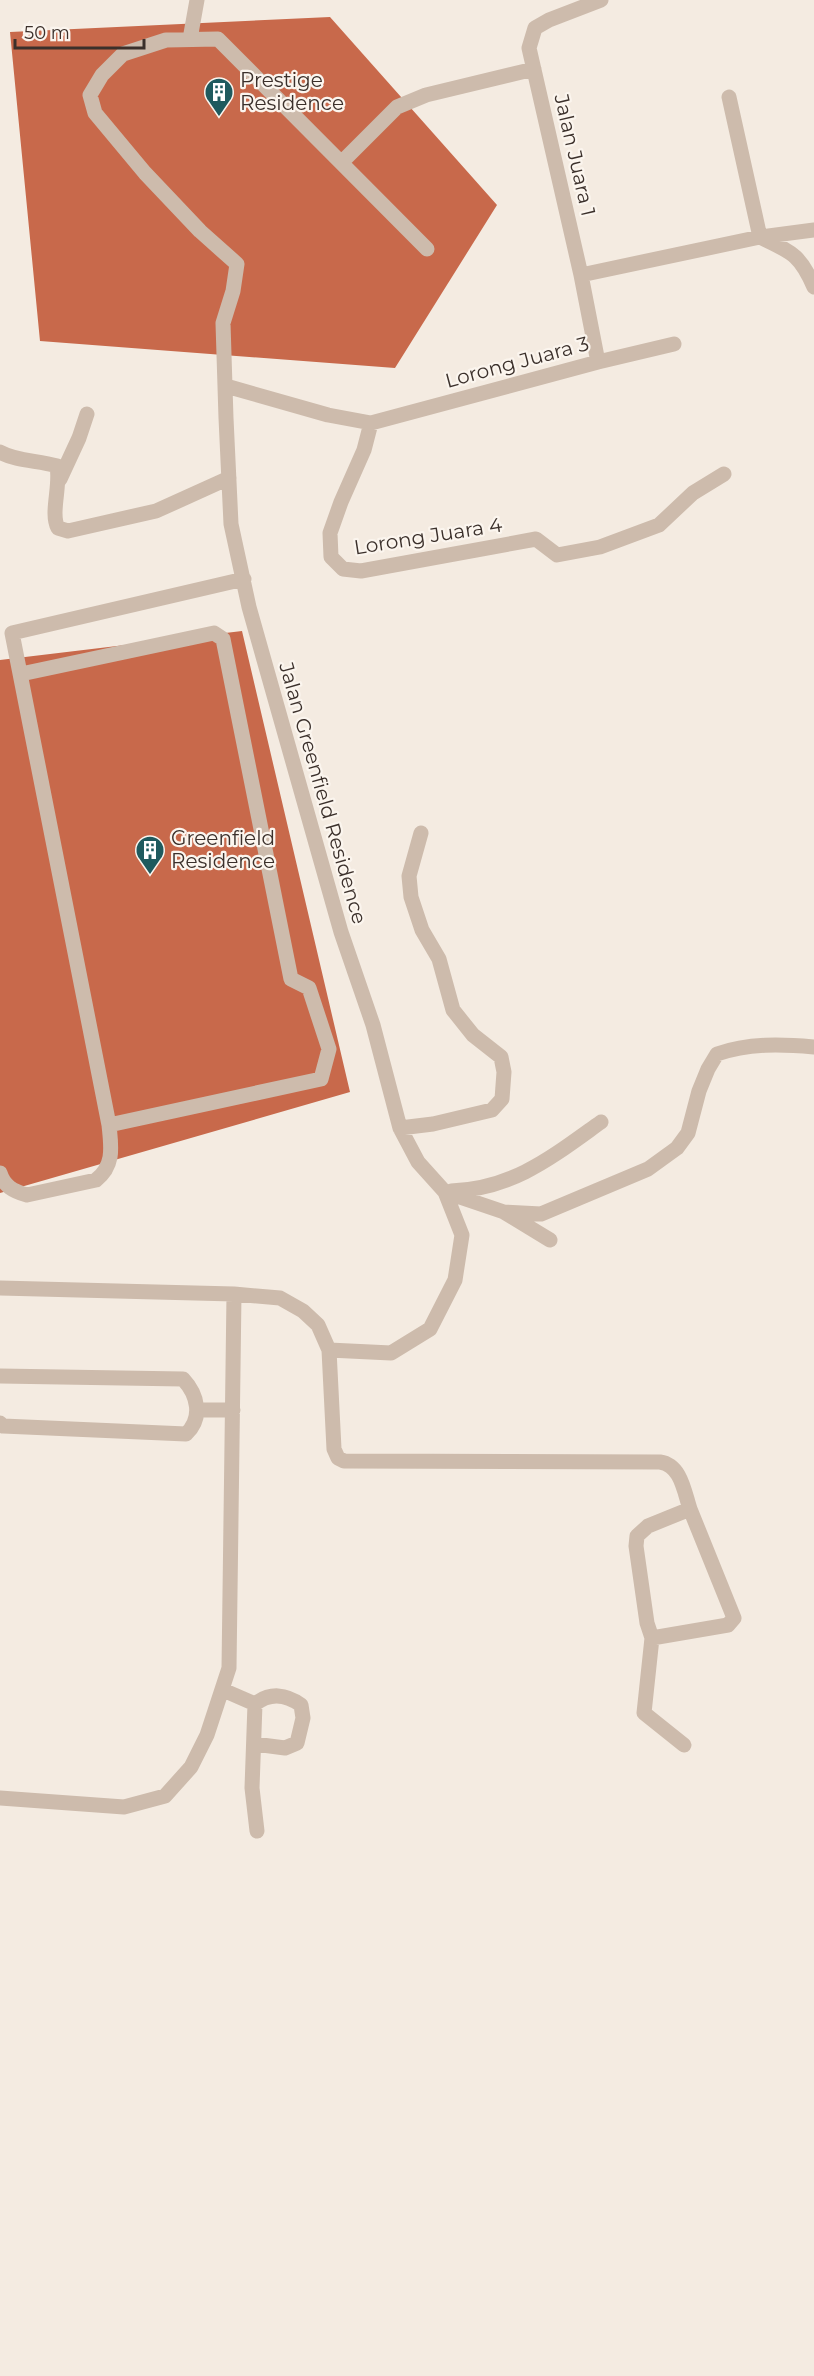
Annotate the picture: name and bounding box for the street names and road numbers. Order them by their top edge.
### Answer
street label: Jalan Juara 1 [549,91,601,218]
street label: Lorong Juara 3 [443,331,591,393]
street label: Lorong Juara 4 [352,512,504,560]
street label: Jalan Greenfield Residence [274,658,372,927]

